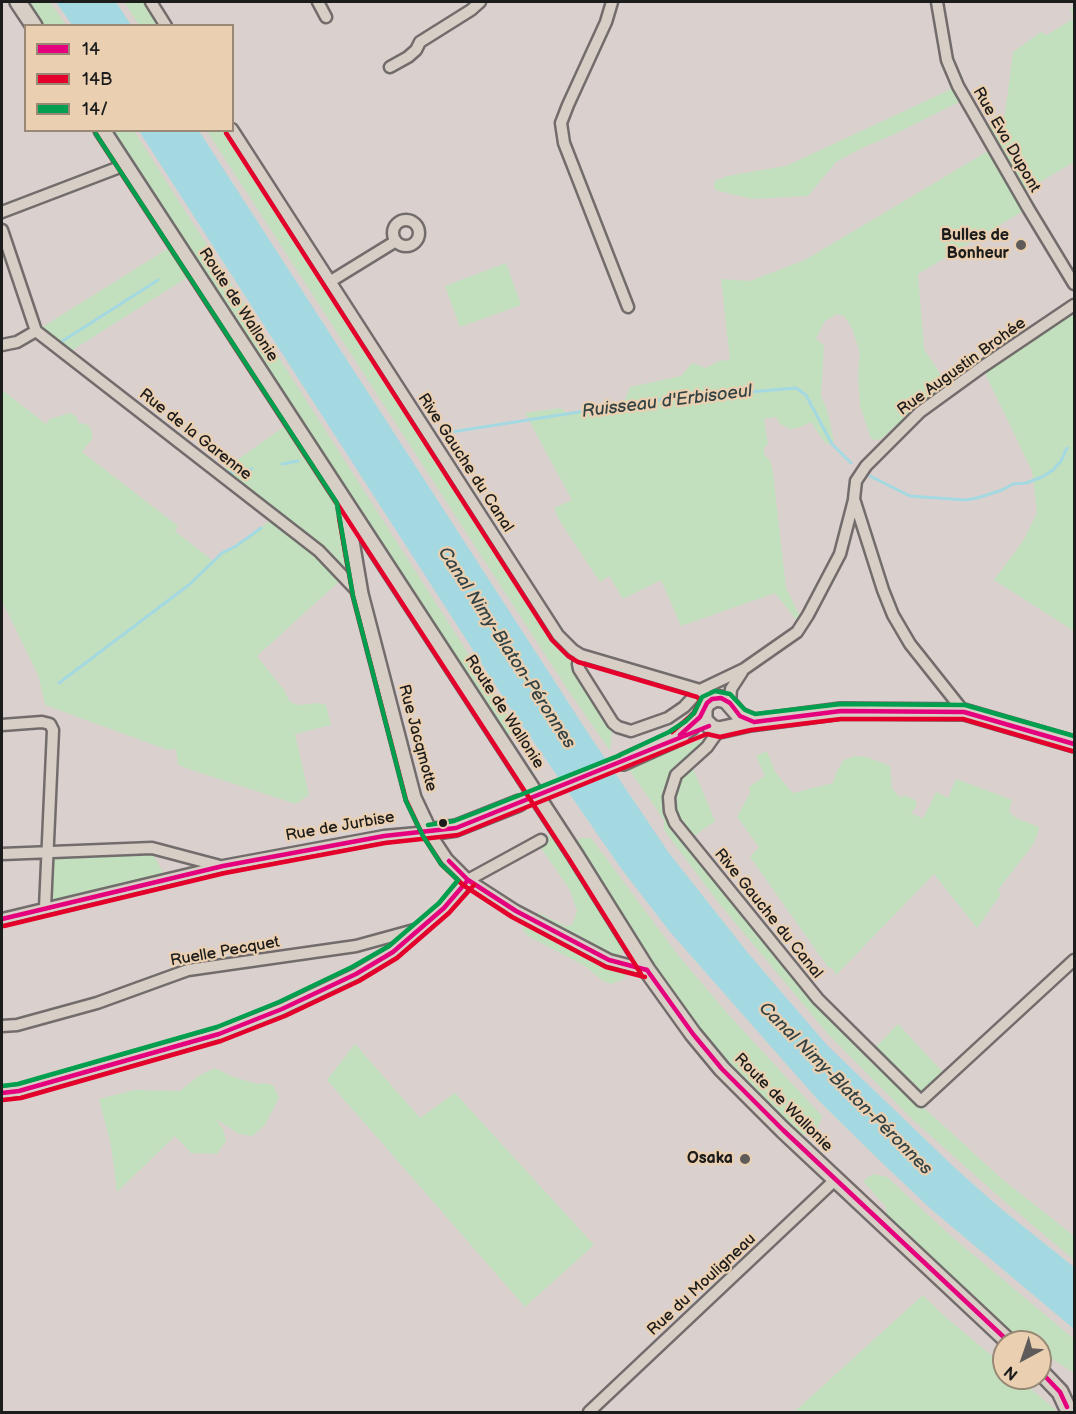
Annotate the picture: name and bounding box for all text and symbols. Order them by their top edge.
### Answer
legend [24,24,234,132]
text: 14 [82,39,100,60]
text: 14B [82,69,112,90]
street label: Rue Eva Dupont [968,84,1044,196]
text: 14/ [82,99,108,120]
place label: Bulles de Bonheur [941,226,1009,264]
marker: Bulles de Bonheur [1014,238,1028,252]
street label: Route de Wallonie [194,245,282,365]
street label: Rue Augustin Brohée [894,314,1030,420]
water label: Ruisseau d'Erbisoeul [581,381,753,423]
street label: Rue de la Garenne [135,385,255,485]
street label: Rive Gauche du Canal [413,390,517,536]
water label: Canal Nimy-Blaton-Péronnes [433,543,579,753]
street label: Route de Wallonie [460,652,548,772]
street label: Rue Jacqmotte [393,682,441,794]
street label: Rue de Jurbise [284,808,396,846]
unlabelled marker [437,817,449,829]
street label: Rive Gauche du Canal [710,845,826,983]
street label: Ruelle Pecquet [169,933,281,971]
water label: Canal Nimy-Blaton-Péronnes [754,998,936,1180]
street label: Route de Wallonie [730,1050,836,1156]
place label: Osaka [687,1149,733,1169]
marker: Osaka [738,1152,752,1166]
street label: Rue du Mouligneau [644,1230,760,1340]
north arrow [992,1330,1052,1390]
text: N [1001,1361,1022,1384]

